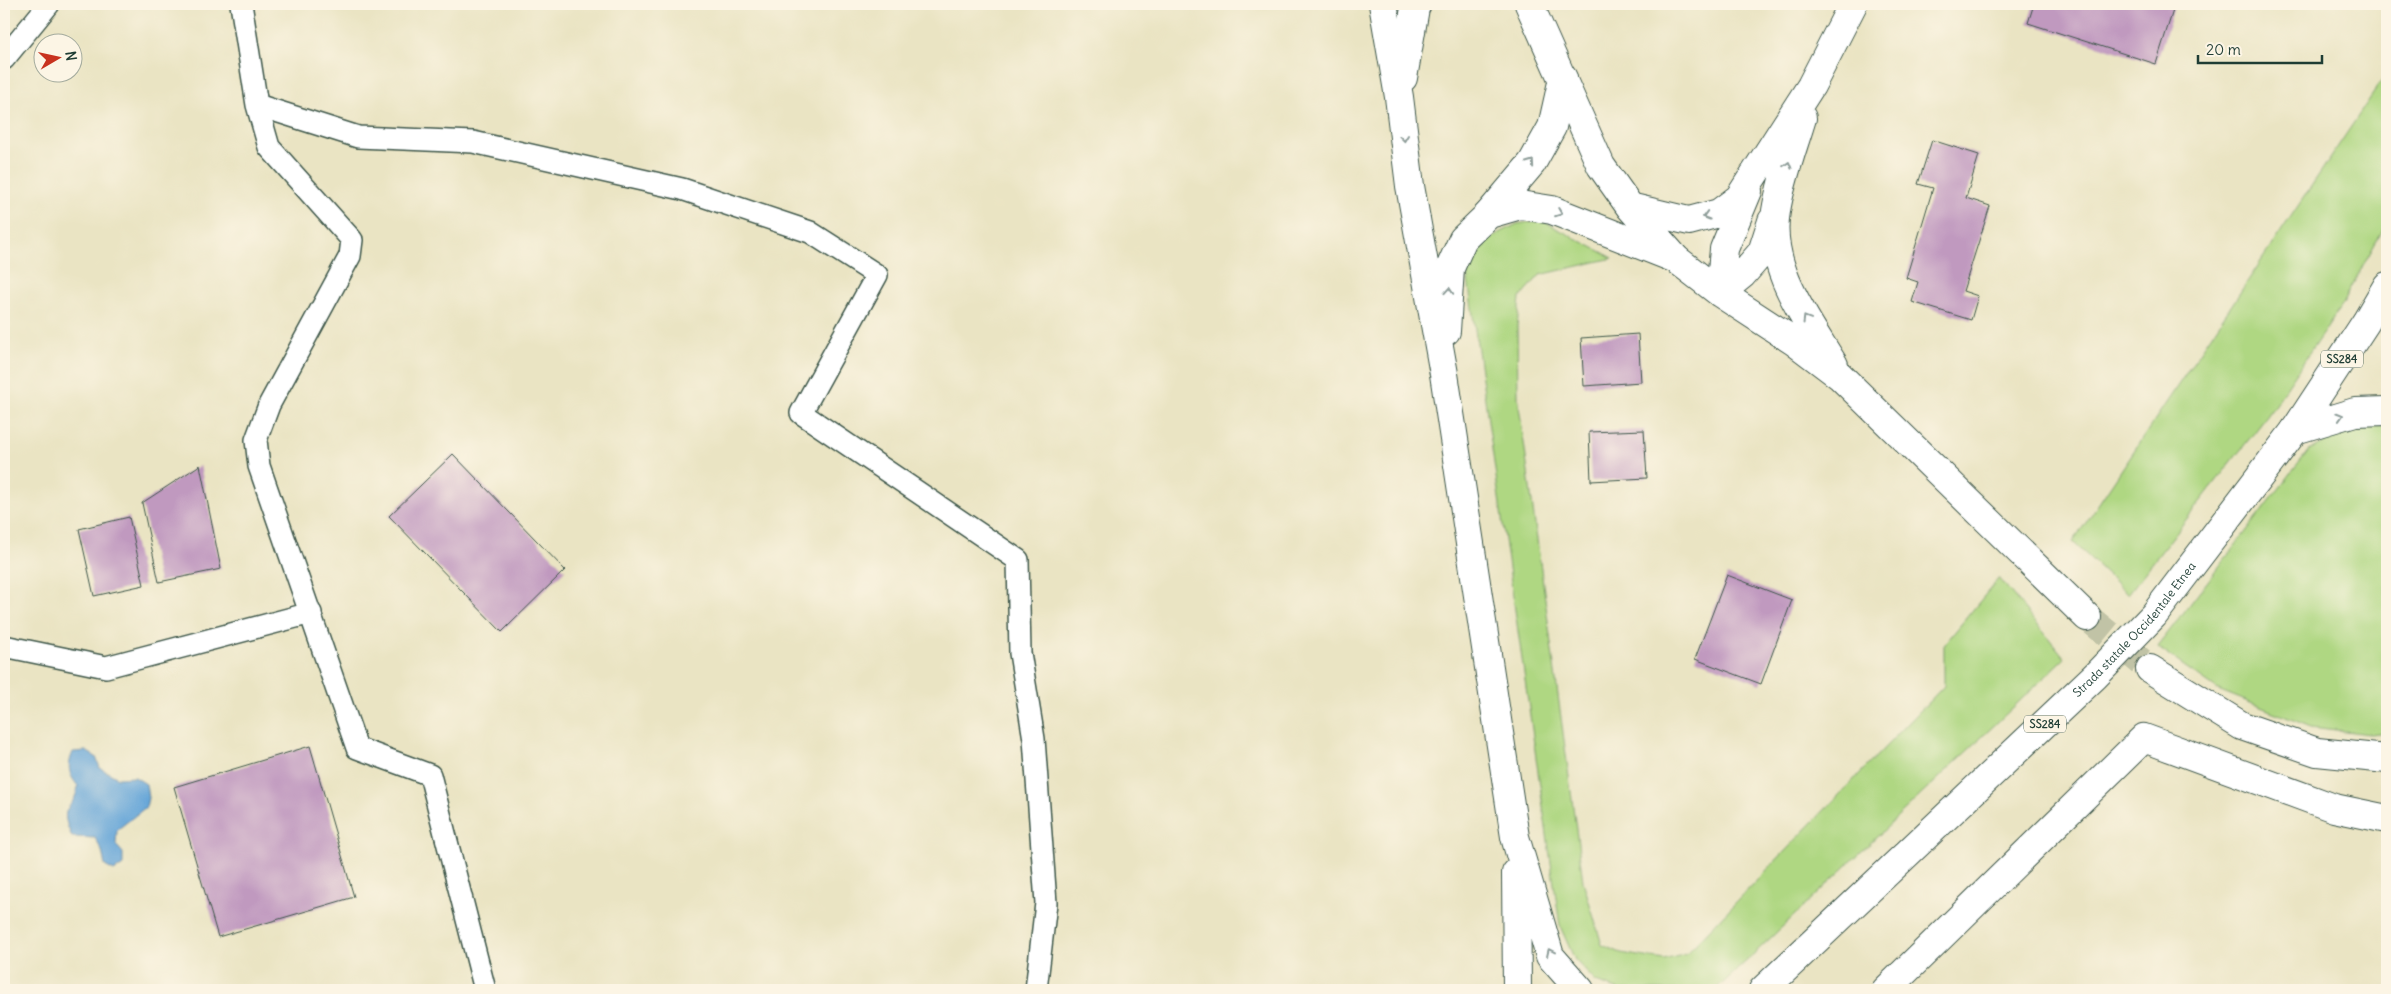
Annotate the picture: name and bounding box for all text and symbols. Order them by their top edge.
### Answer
north arrow [32,32,82,82]
scale bar [2198,32,2322,64]
text: 20 m [2206,40,2241,59]
text: N [61,50,80,62]
one-way arrow [1398,135,1409,143]
one-way arrow [1525,159,1534,169]
one-way arrow [1783,161,1793,169]
one-way arrow [1554,206,1563,217]
one-way arrow [1702,210,1711,221]
one-way arrow [1443,287,1454,295]
one-way arrow [1803,315,1813,324]
road number: SS284 [2321,350,2363,368]
one-way arrow [2336,412,2344,422]
street label: Strada statale Occidentale Etnea [2070,559,2199,700]
road number: SS284 [2024,716,2066,732]
one-way arrow [1546,949,1556,958]

